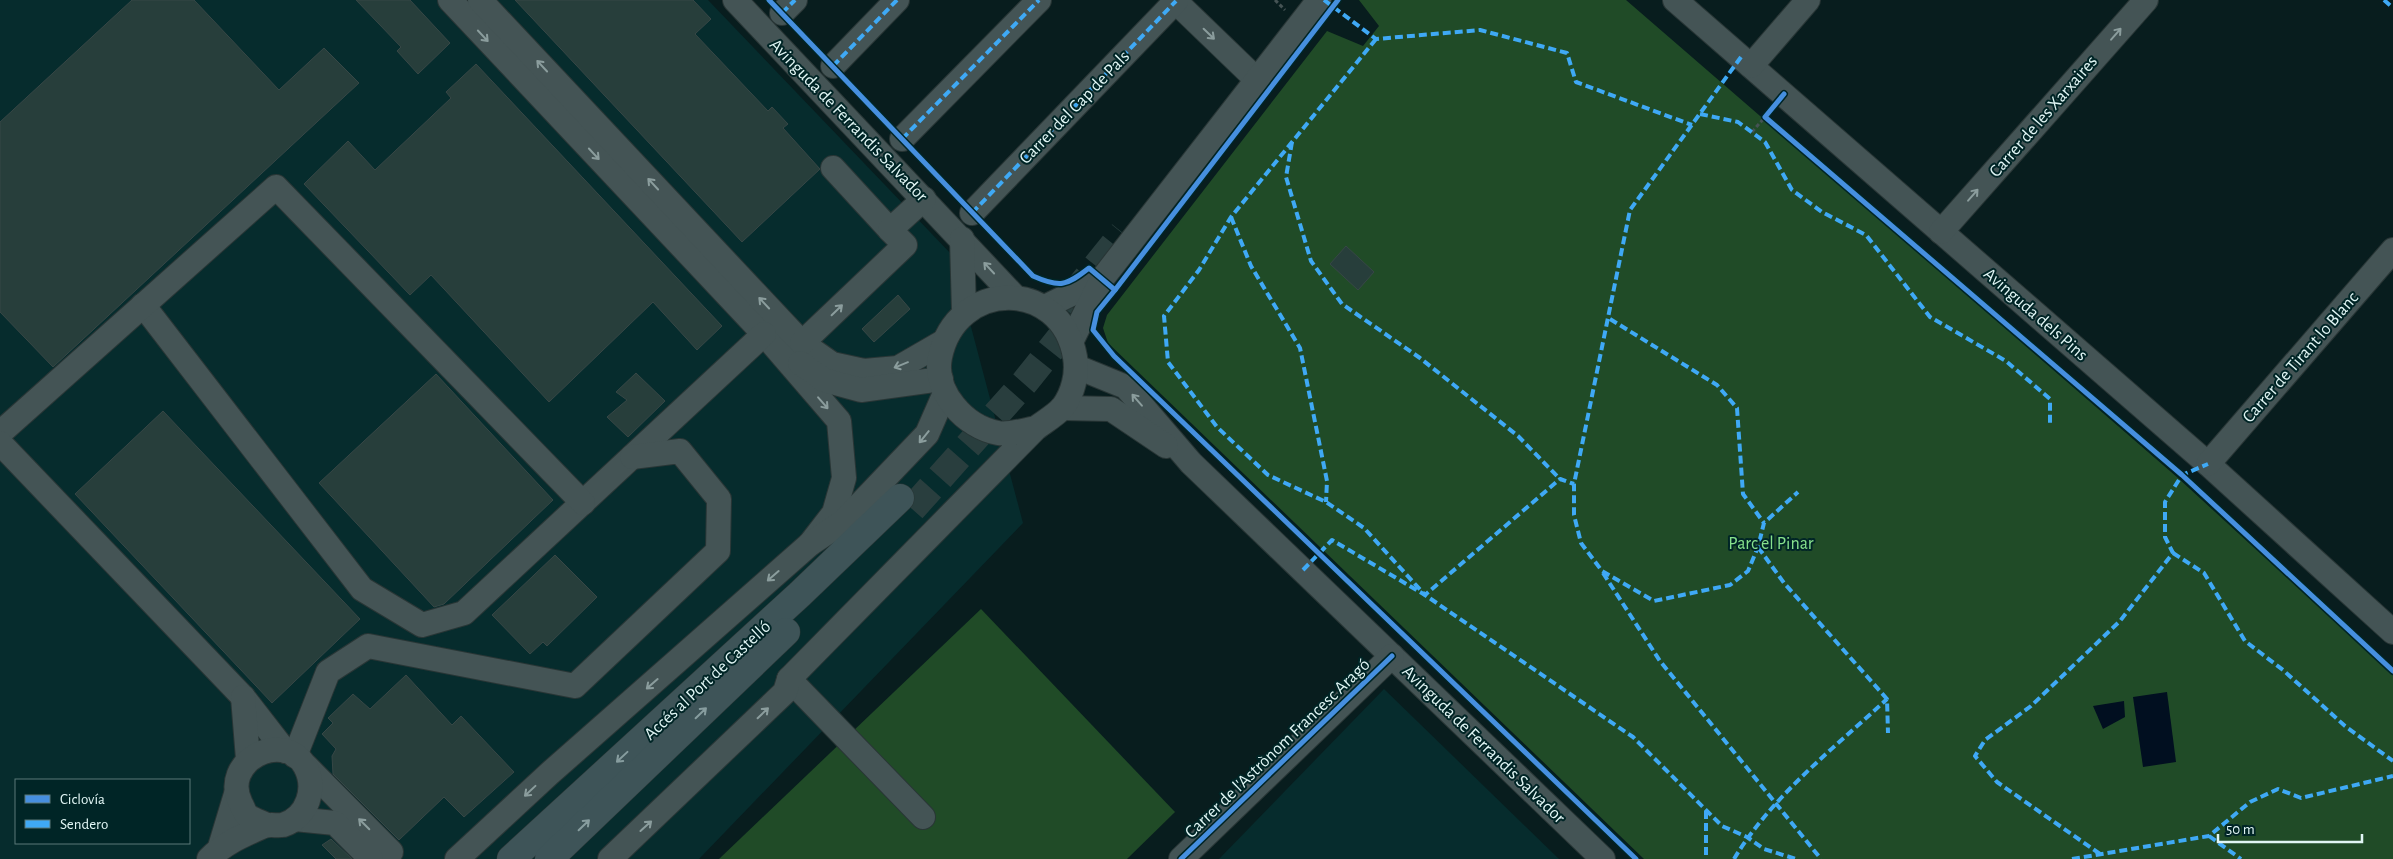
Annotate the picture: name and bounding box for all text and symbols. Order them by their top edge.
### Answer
one-way arrow [1203,28,1216,40]
one-way arrow [2110,28,2121,41]
one-way arrow [477,29,489,42]
street label: Avinguda de Ferrandis Salvador [766,36,931,206]
street label: Carrer del Cap de Pals [1016,48,1133,168]
street label: Carrer de les Xarxaires [1986,52,2101,181]
one-way arrow [536,59,548,72]
one-way arrow [588,148,600,160]
one-way arrow [647,178,659,191]
one-way arrow [1967,189,1979,202]
one-way arrow [983,262,995,274]
street label: Avinguda dels Pins [1980,265,2091,365]
street label: Carrer de Tirant lo Blanc [2239,289,2362,426]
one-way arrow [758,297,770,309]
one-way arrow [831,304,844,316]
one-way arrow [894,361,909,370]
one-way arrow [1132,394,1143,407]
one-way arrow [818,396,829,409]
one-way arrow [918,430,929,443]
park label: Parc el Pinar [1728,535,1814,553]
one-way arrow [767,570,780,582]
street label: Accés al Port de Castelló [641,617,775,744]
street label: Carrer de l'Astrònom Francesc Aragó [1182,655,1374,842]
street label: Avinguda de Ferrandis Salvador [1398,662,1568,827]
one-way arrow [645,678,658,689]
one-way arrow [695,707,708,719]
one-way arrow [756,707,769,719]
one-way arrow [616,751,629,763]
legend [15,779,190,844]
one-way arrow [524,785,537,797]
text: Ciclovía [60,792,105,807]
scale bar [2218,812,2362,844]
text: Sendero [60,817,108,832]
one-way arrow [358,818,370,831]
one-way arrow [577,819,590,831]
one-way arrow [639,820,652,832]
text: 50 m [2226,822,2255,837]

